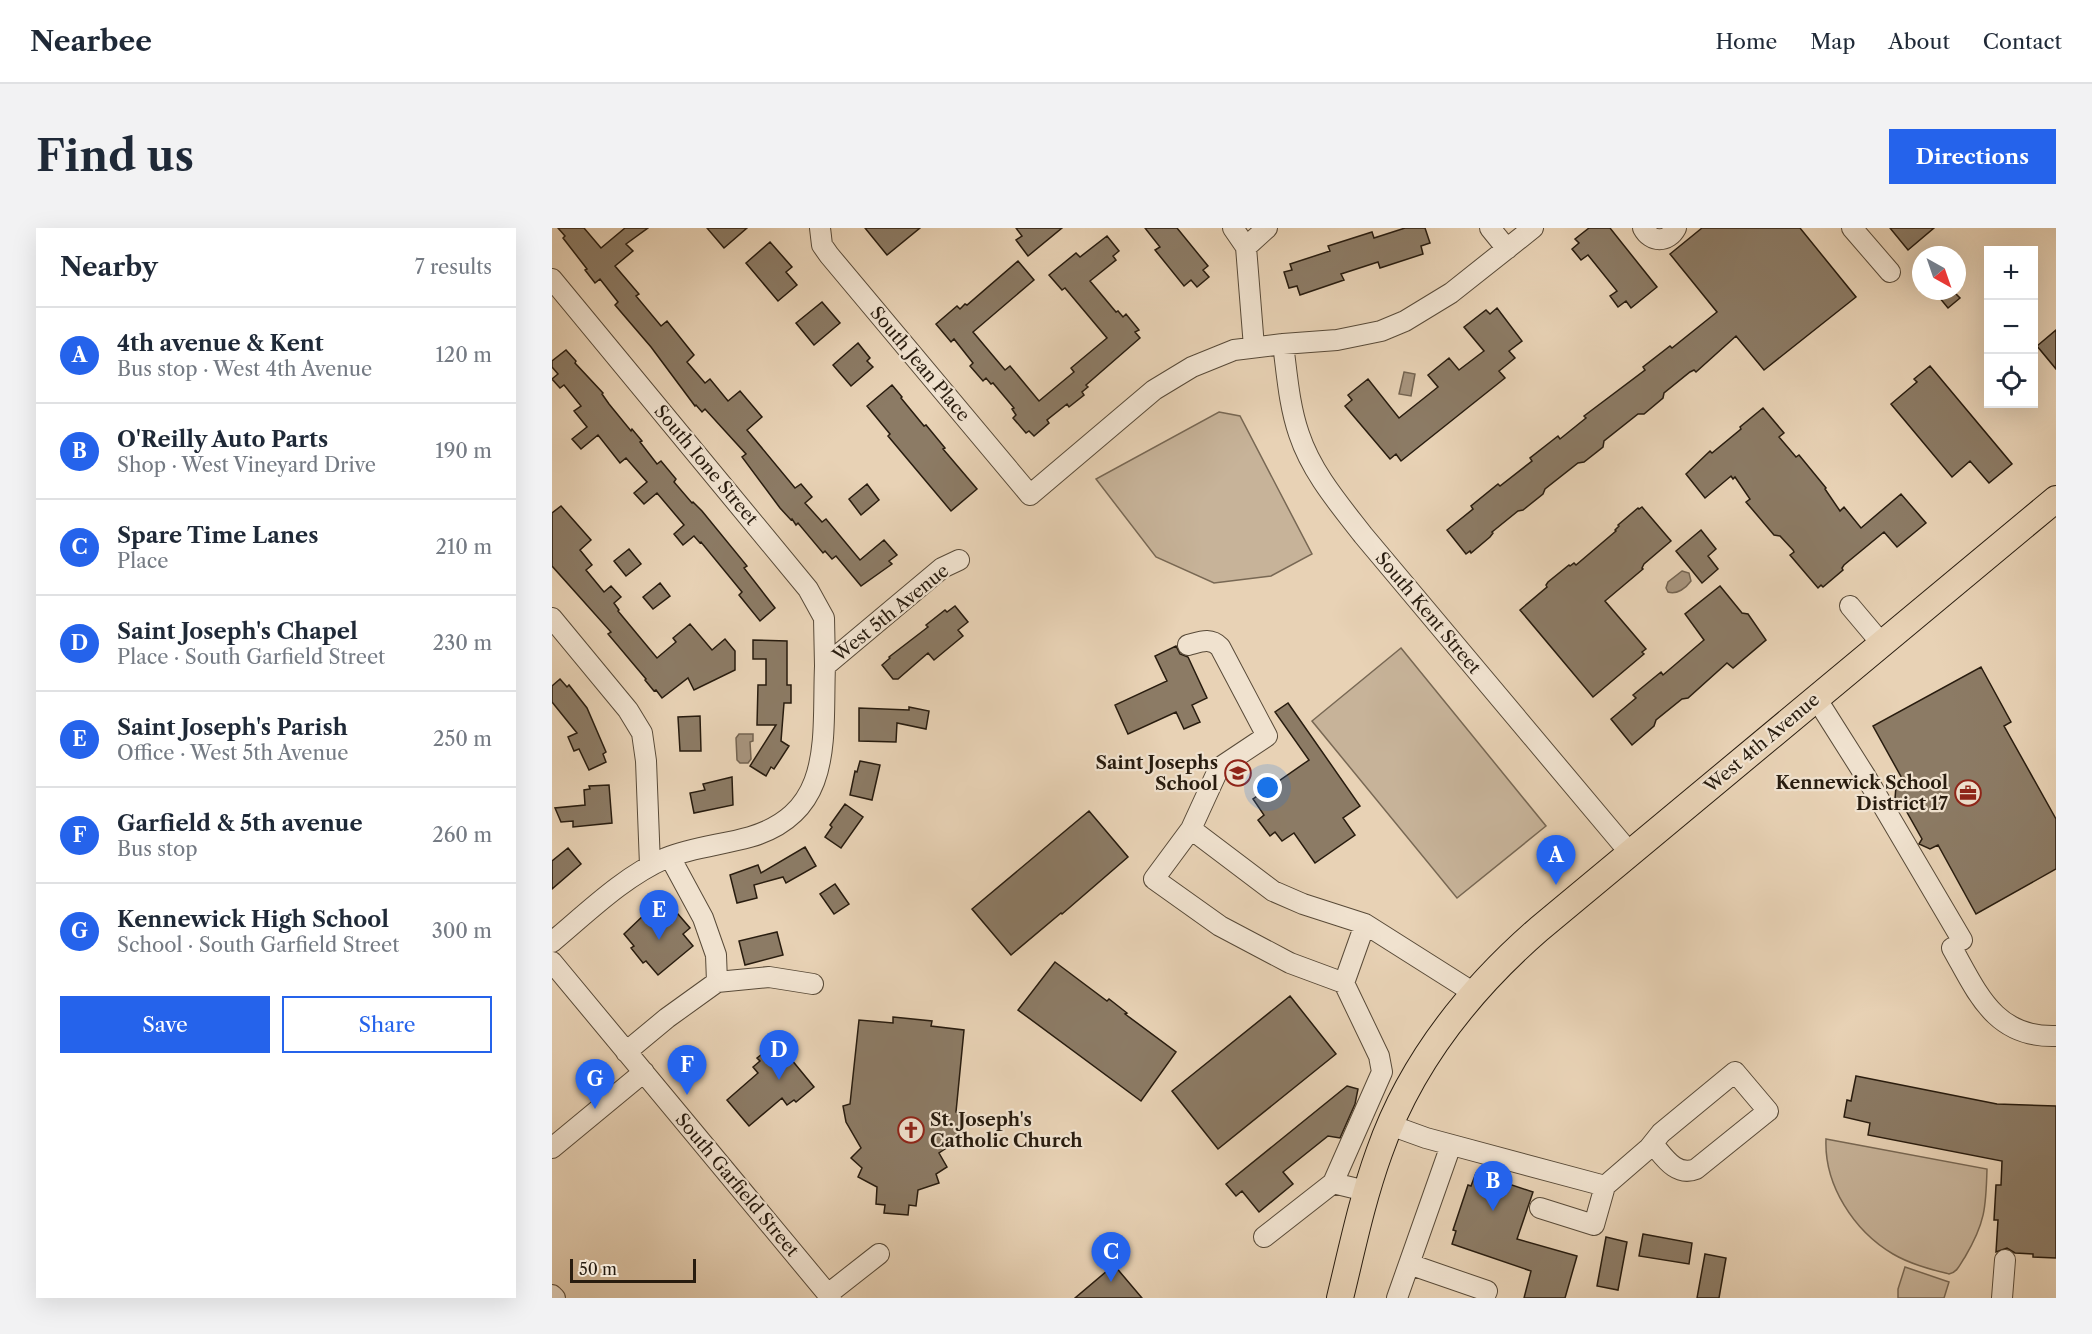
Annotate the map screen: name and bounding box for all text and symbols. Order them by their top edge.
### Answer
text: Nearbee [30,24,152,58]
text: Home [1716,29,1777,54]
text: Map [1810,29,1855,54]
text: About [1888,29,1950,54]
text: Contact [1983,29,2062,54]
button: Directions [1889,129,2056,184]
text: Find us [36,130,194,182]
north arrow [1912,246,1966,300]
map controls [1984,246,2038,408]
button: + [1984,246,2038,300]
text: Nearby [60,251,158,283]
text: 7 results [415,255,492,279]
button: − [1984,300,2038,354]
street label: South Jean Place [865,302,975,426]
text: 4th avenue & Kent [117,330,324,357]
text: A [72,343,87,367]
text: 120 m [435,343,492,367]
button: locate [1984,354,2038,408]
text: Bus stop · West 4th Avenue [117,357,372,381]
street label: South Ione Street [649,401,763,530]
text: O'Reilly Auto Parts [117,426,328,453]
text: B [72,439,87,463]
text: 190 m [435,439,492,463]
text: Shop · West Vineyard Drive [117,453,376,477]
text: Spare Time Lanes [117,522,318,549]
text: C [71,535,88,559]
text: 210 m [435,535,492,559]
street label: South Kent Street [1371,548,1486,679]
text: Place [117,549,168,573]
street label: West 5th Avenue [828,560,953,667]
text: Saint Joseph's Chapel [117,618,358,645]
text: D [71,631,88,655]
text: 230 m [433,631,492,655]
text: Place · South Garfield Street [117,645,385,669]
street label: West 4th Avenue [1699,689,1824,798]
text: Saint Joseph's Parish [117,714,348,741]
text: E [72,727,87,751]
text: 250 m [433,727,492,751]
text: Office · West 5th Avenue [117,741,349,765]
place label: Saint Josephs School [1096,752,1218,795]
school or university icon: Saint Josephs School [1223,758,1253,788]
place label: Kennewick School District 17 [1776,772,1949,815]
your location [1253,773,1282,802]
office icon: Kennewick School District 17 [1953,778,1983,808]
text: Garfield & 5th avenue [117,810,363,837]
text: F [73,823,86,847]
text: 260 m [432,823,492,847]
pin: A [1536,836,1576,885]
text: Bus stop [117,837,198,861]
pin: E [640,890,678,940]
text: Kennewick High School [117,906,389,933]
text: G [71,919,88,943]
text: 300 m [432,919,492,943]
text: School · South Garfield Street [117,933,399,957]
button: Save [60,996,270,1053]
button: Share [282,996,492,1053]
pin: D [760,1030,798,1080]
pin: F [668,1046,706,1095]
pin: G [576,1060,615,1109]
street label: South Garfield Street [671,1109,804,1262]
place label: St. Joseph's Catholic Church [930,1109,1083,1152]
church icon: St. Joseph's Catholic Church [896,1115,926,1145]
pin: B [1474,1162,1512,1211]
pin: C [1092,1232,1130,1282]
scale bar [570,1256,696,1284]
text: 50 m [579,1259,617,1279]

